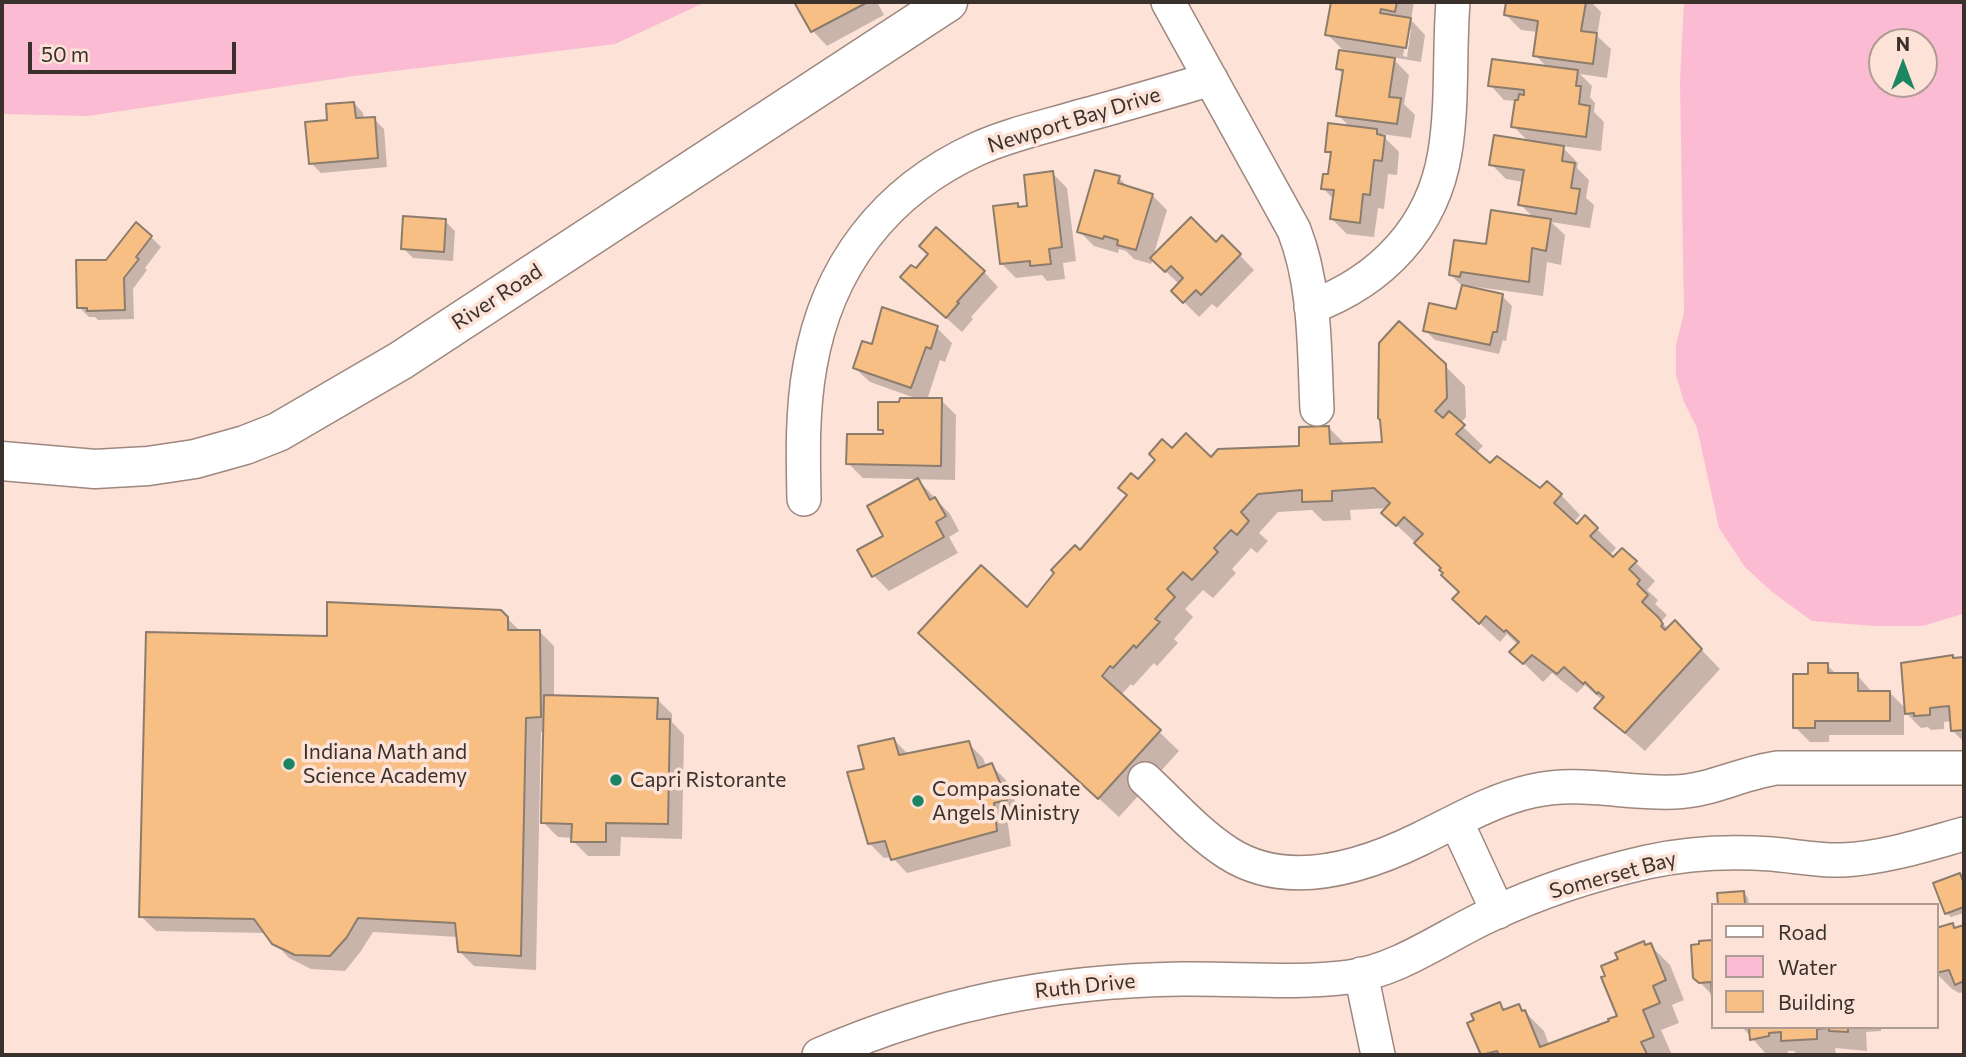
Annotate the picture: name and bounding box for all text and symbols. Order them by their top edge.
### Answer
scale bar [32,28,240,72]
north arrow [1868,28,1938,98]
text: N [1896,32,1910,55]
text: 50 m [41,41,89,66]
street label: Newport Bay Drive [985,82,1163,158]
street label: River Road [447,259,547,335]
place label: Indiana Math and Science Academy [303,739,467,789]
marker: Indiana Math and Science Academy [281,756,297,772]
place label: Capri Ristorante [630,767,786,793]
marker: Capri Ristorante [608,772,624,788]
place label: Compassionate Angels Ministry [932,776,1080,826]
marker: Compassionate Angels Ministry [910,793,926,809]
street label: Somerset Bay [1547,846,1679,904]
legend [1710,903,1938,1029]
text: Road [1778,919,1827,944]
text: Water [1778,954,1837,979]
street label: Ruth Drive [1033,968,1137,1004]
text: Building [1778,989,1855,1014]

